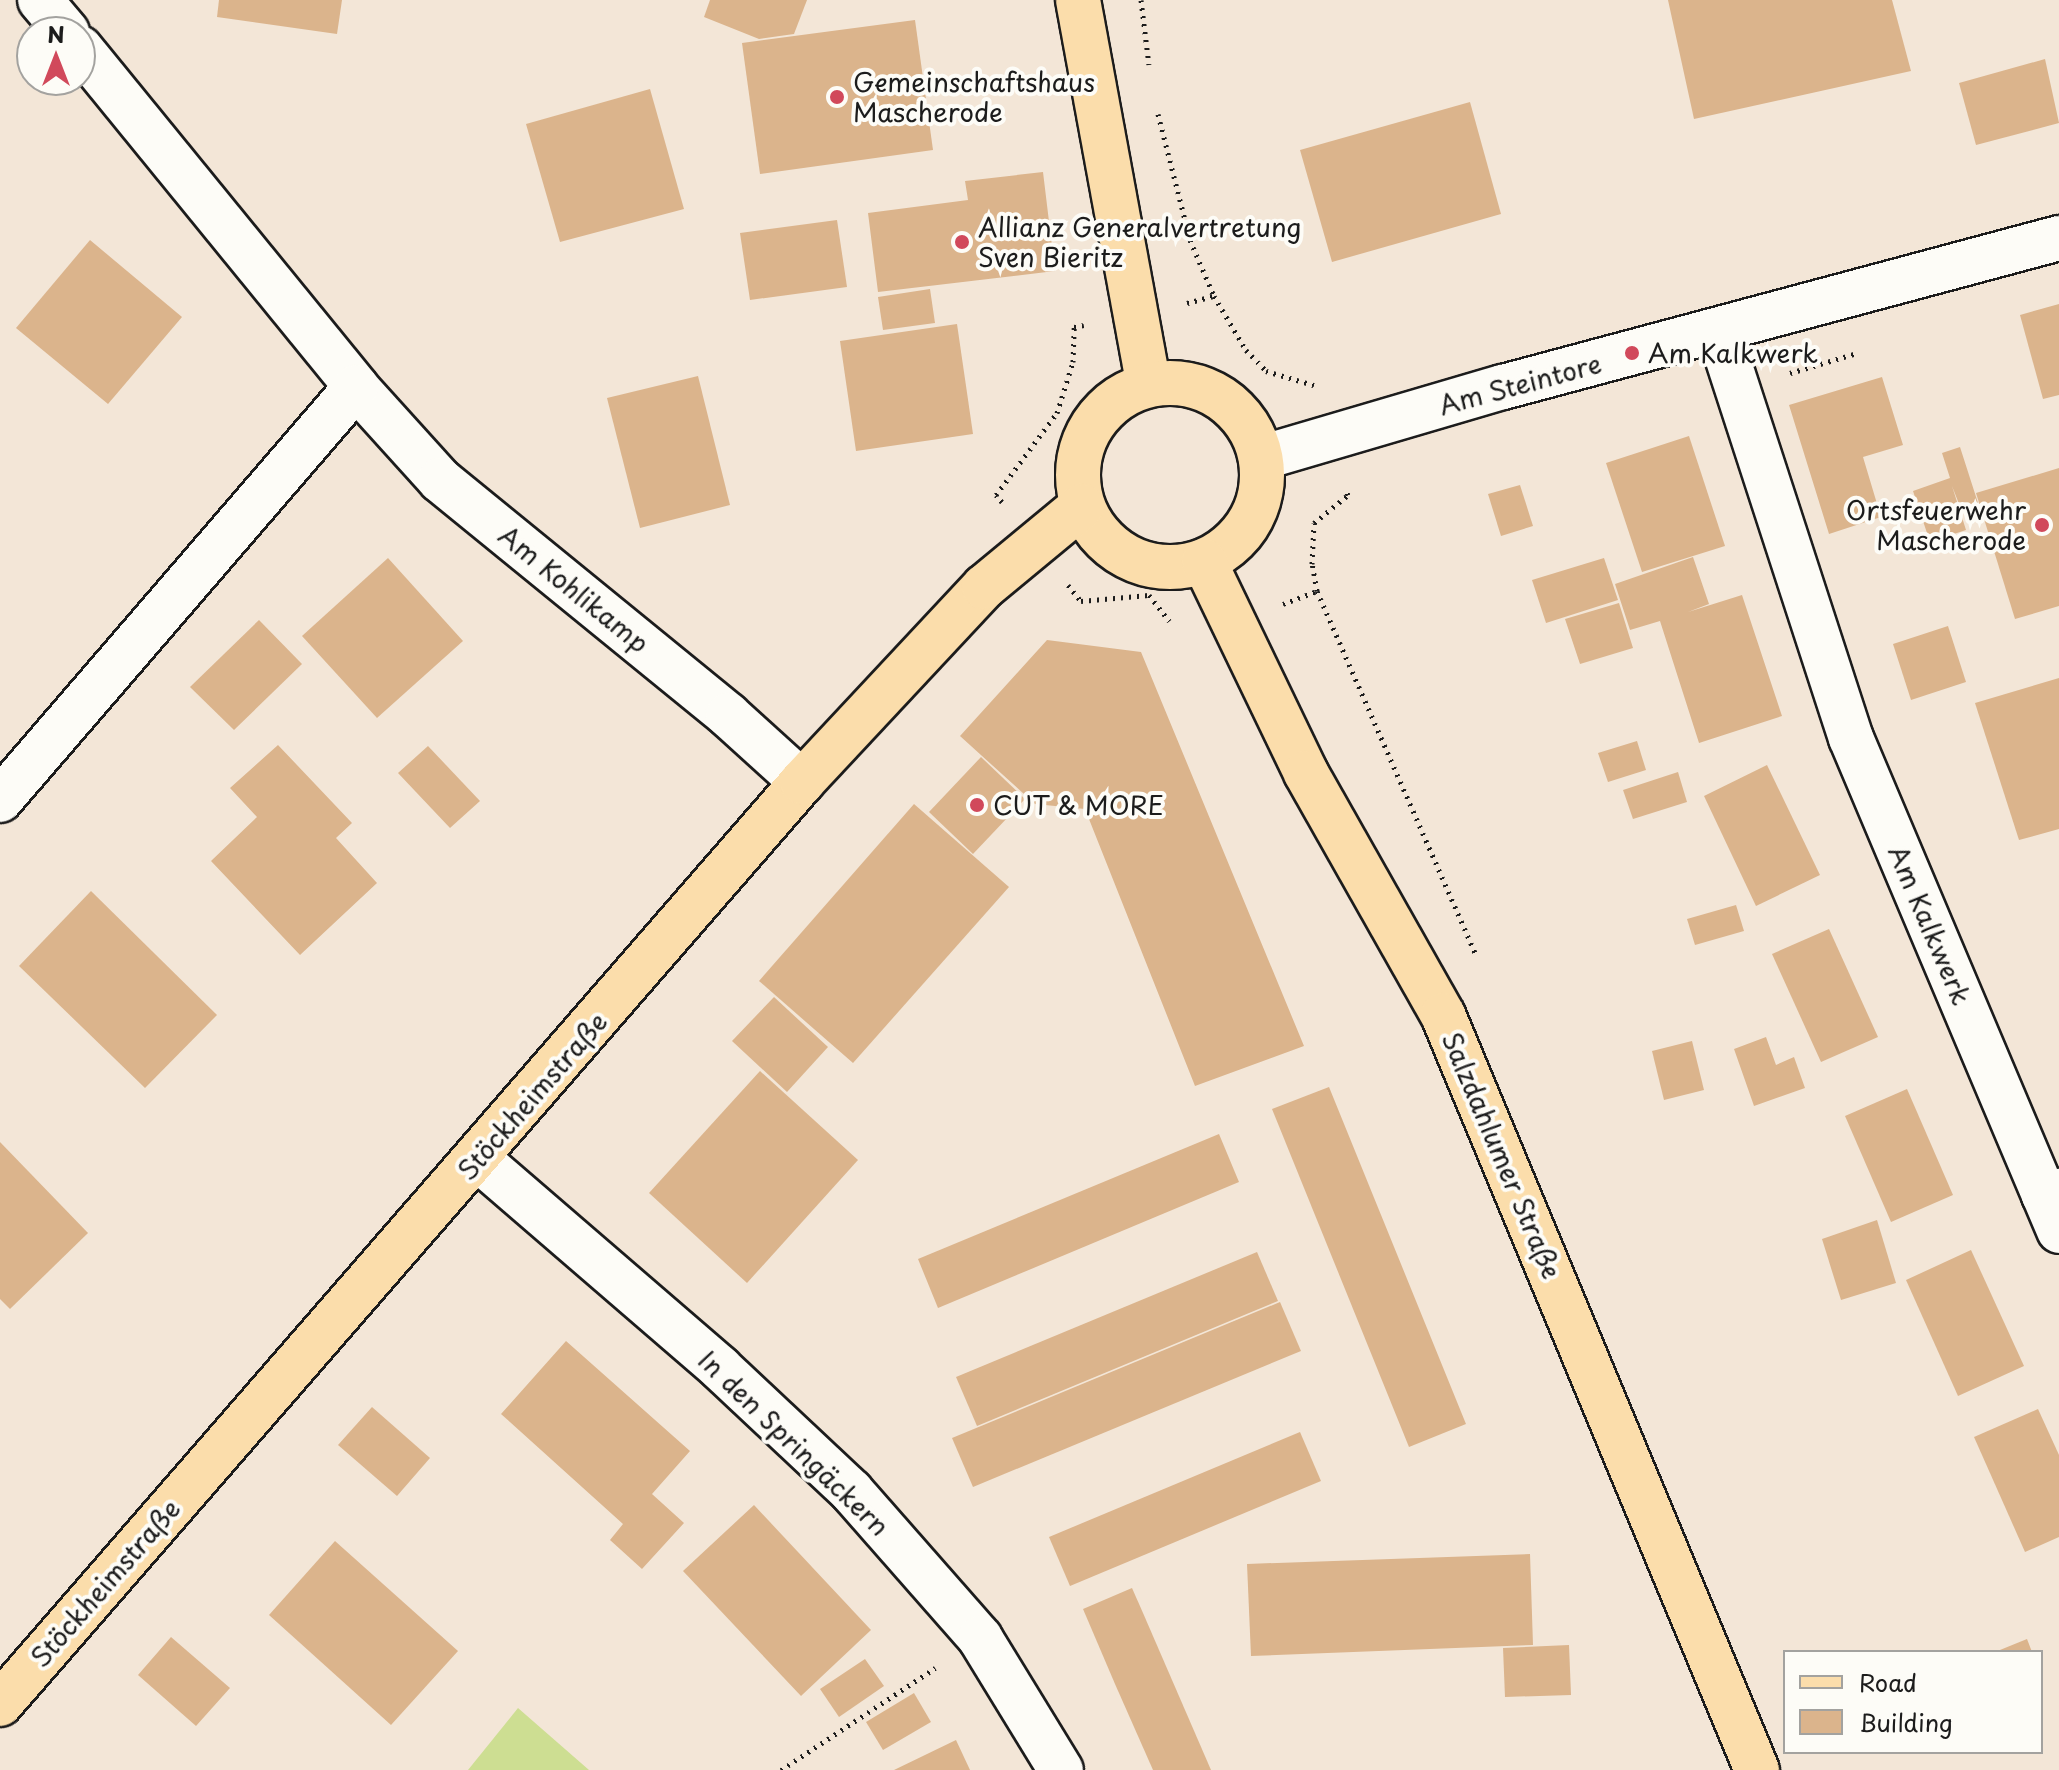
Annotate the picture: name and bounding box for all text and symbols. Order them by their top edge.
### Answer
north arrow [16,16,96,96]
text: N [47,17,65,50]
place label: Gemeinschaftshaus Mascherode [853,66,1095,128]
marker: Gemeinschaftshaus Mascherode [828,88,846,106]
place label: Allianz Generalvertretung Sven Bieritz [978,211,1302,272]
marker: Allianz Generalvertretung Sven Bieritz [953,233,971,251]
place label: Am Kalkwerk [1648,337,1819,369]
marker: Am Kalkwerk [1623,344,1641,362]
street label: Am Steintore [1435,347,1605,421]
place label: Ortsfeuerwehr Mascherode [1846,494,2026,556]
marker: Ortsfeuerwehr Mascherode [2033,516,2051,534]
street label: Am Kohlikamp [493,519,655,659]
place label: CUT & MORE [993,789,1166,821]
marker: CUT & MORE [968,796,986,814]
street label: Am Kalkwerk [1882,840,1978,1010]
street label: Stöckheimstraße [451,1006,613,1186]
street label: Salzdahlumer Straße [1436,1026,1568,1284]
street label: In den Springäckern [692,1344,896,1542]
street label: Stöckheimstraße [24,1493,186,1673]
legend [1783,1650,2043,1754]
text: Road [1859,1664,1917,1700]
text: Building [1859,1704,1953,1740]

